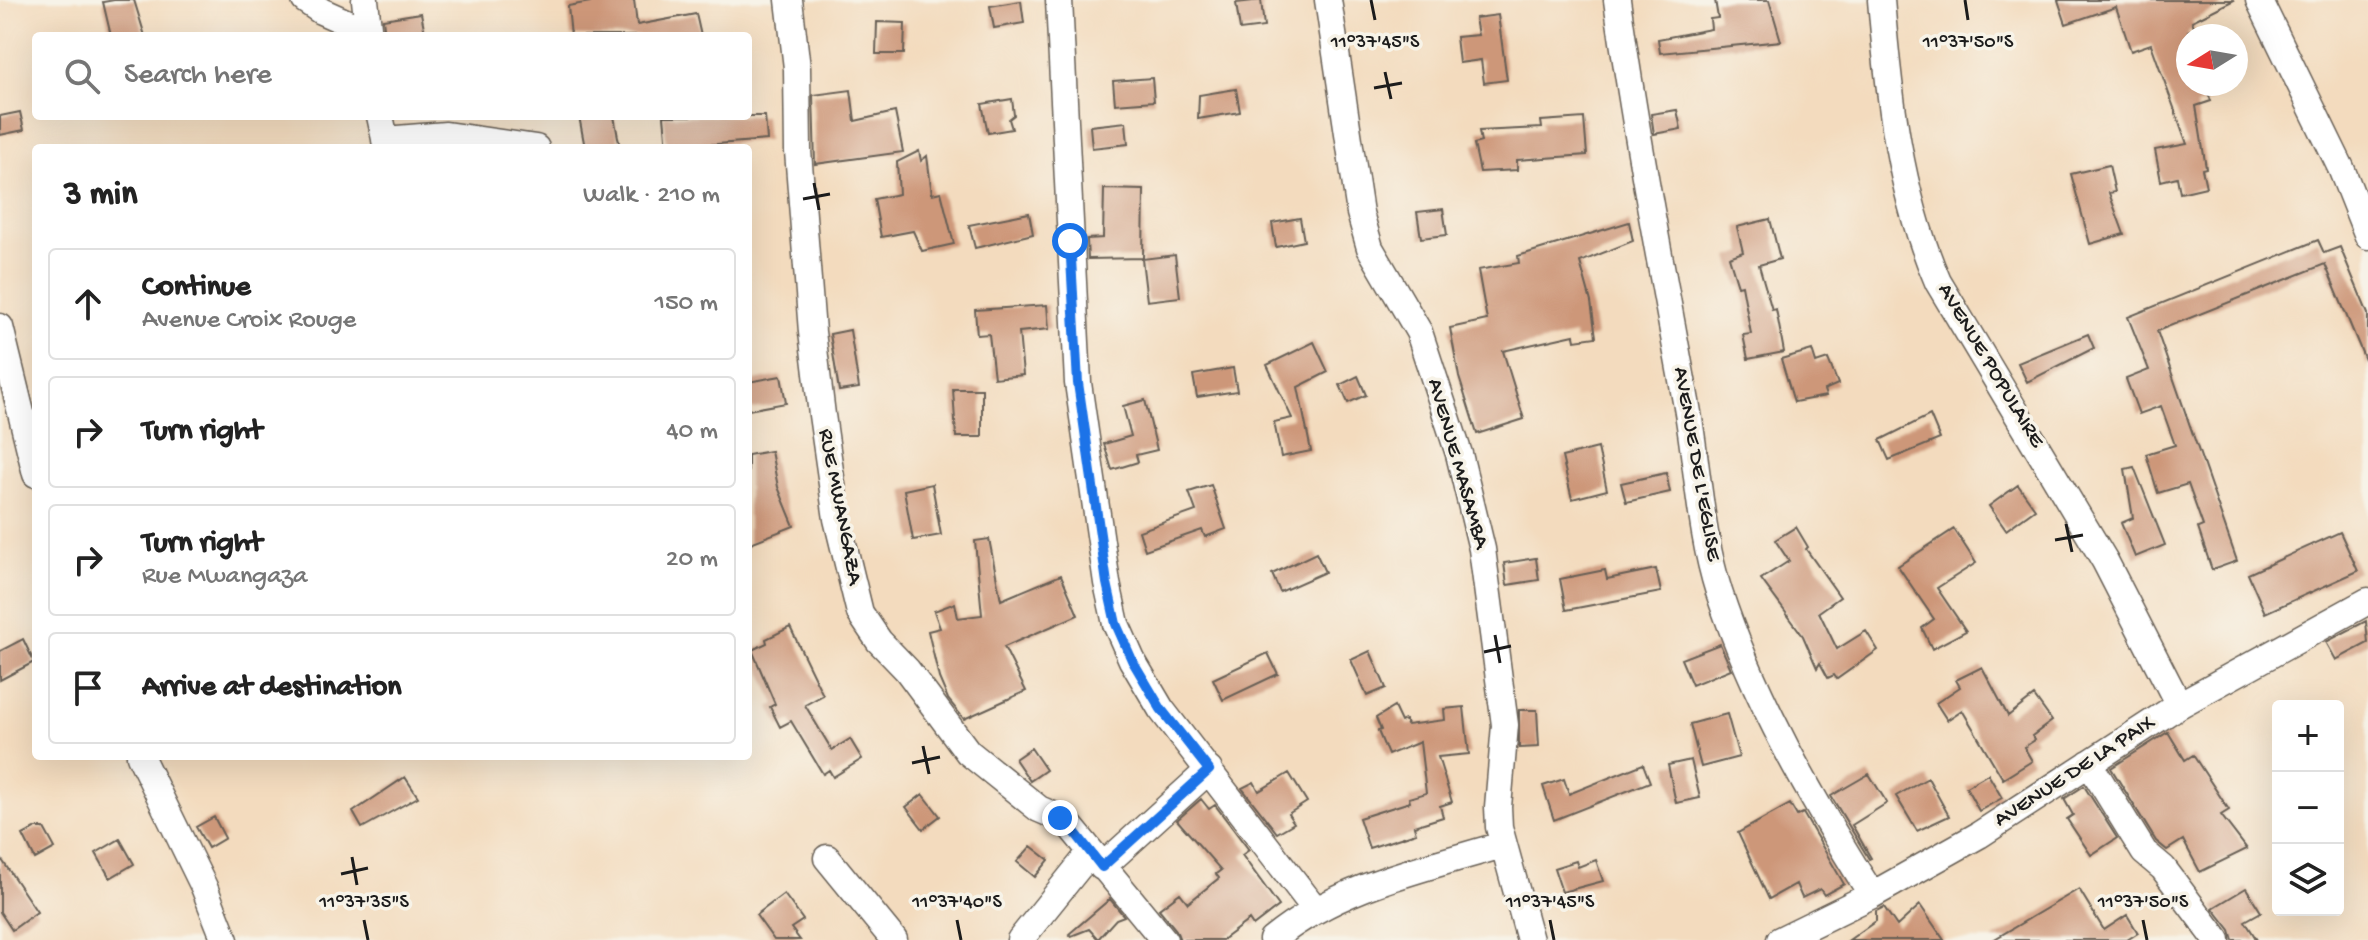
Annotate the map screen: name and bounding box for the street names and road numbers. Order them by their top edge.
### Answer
street label: AVENUE POPULAIRE [1931,279,2050,454]
street label: AVENUE DE L'EGLISE [1666,365,1726,564]
street label: AVENUE MASAMBA [1420,376,1494,553]
street label: RUE MWANGAZA [811,427,867,588]
street label: AVENUE DE LA PAIX [1990,710,2161,834]

